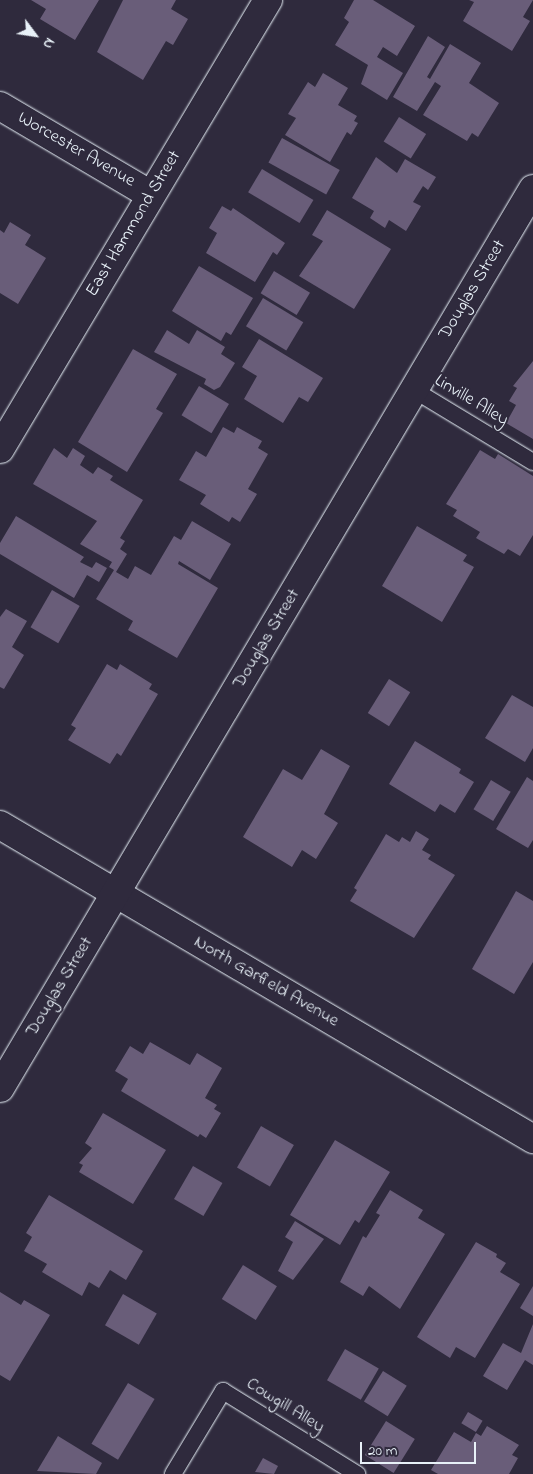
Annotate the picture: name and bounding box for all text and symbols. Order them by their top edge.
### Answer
north arrow [10,10,60,60]
text: N [37,34,60,52]
street label: Worcester Avenue [13,108,139,192]
street label: East Hammond Street [82,147,186,301]
street label: Douglas Street [435,236,511,344]
street label: Linville Alley [430,370,512,432]
street label: Douglas Street [229,585,305,693]
street label: North Garfield Avenue [190,932,342,1032]
street label: Douglas Street [22,933,98,1041]
street label: Cowgill Alley [242,1373,328,1439]
scale bar [363,1432,479,1464]
text: 20 m [368,1440,397,1462]

